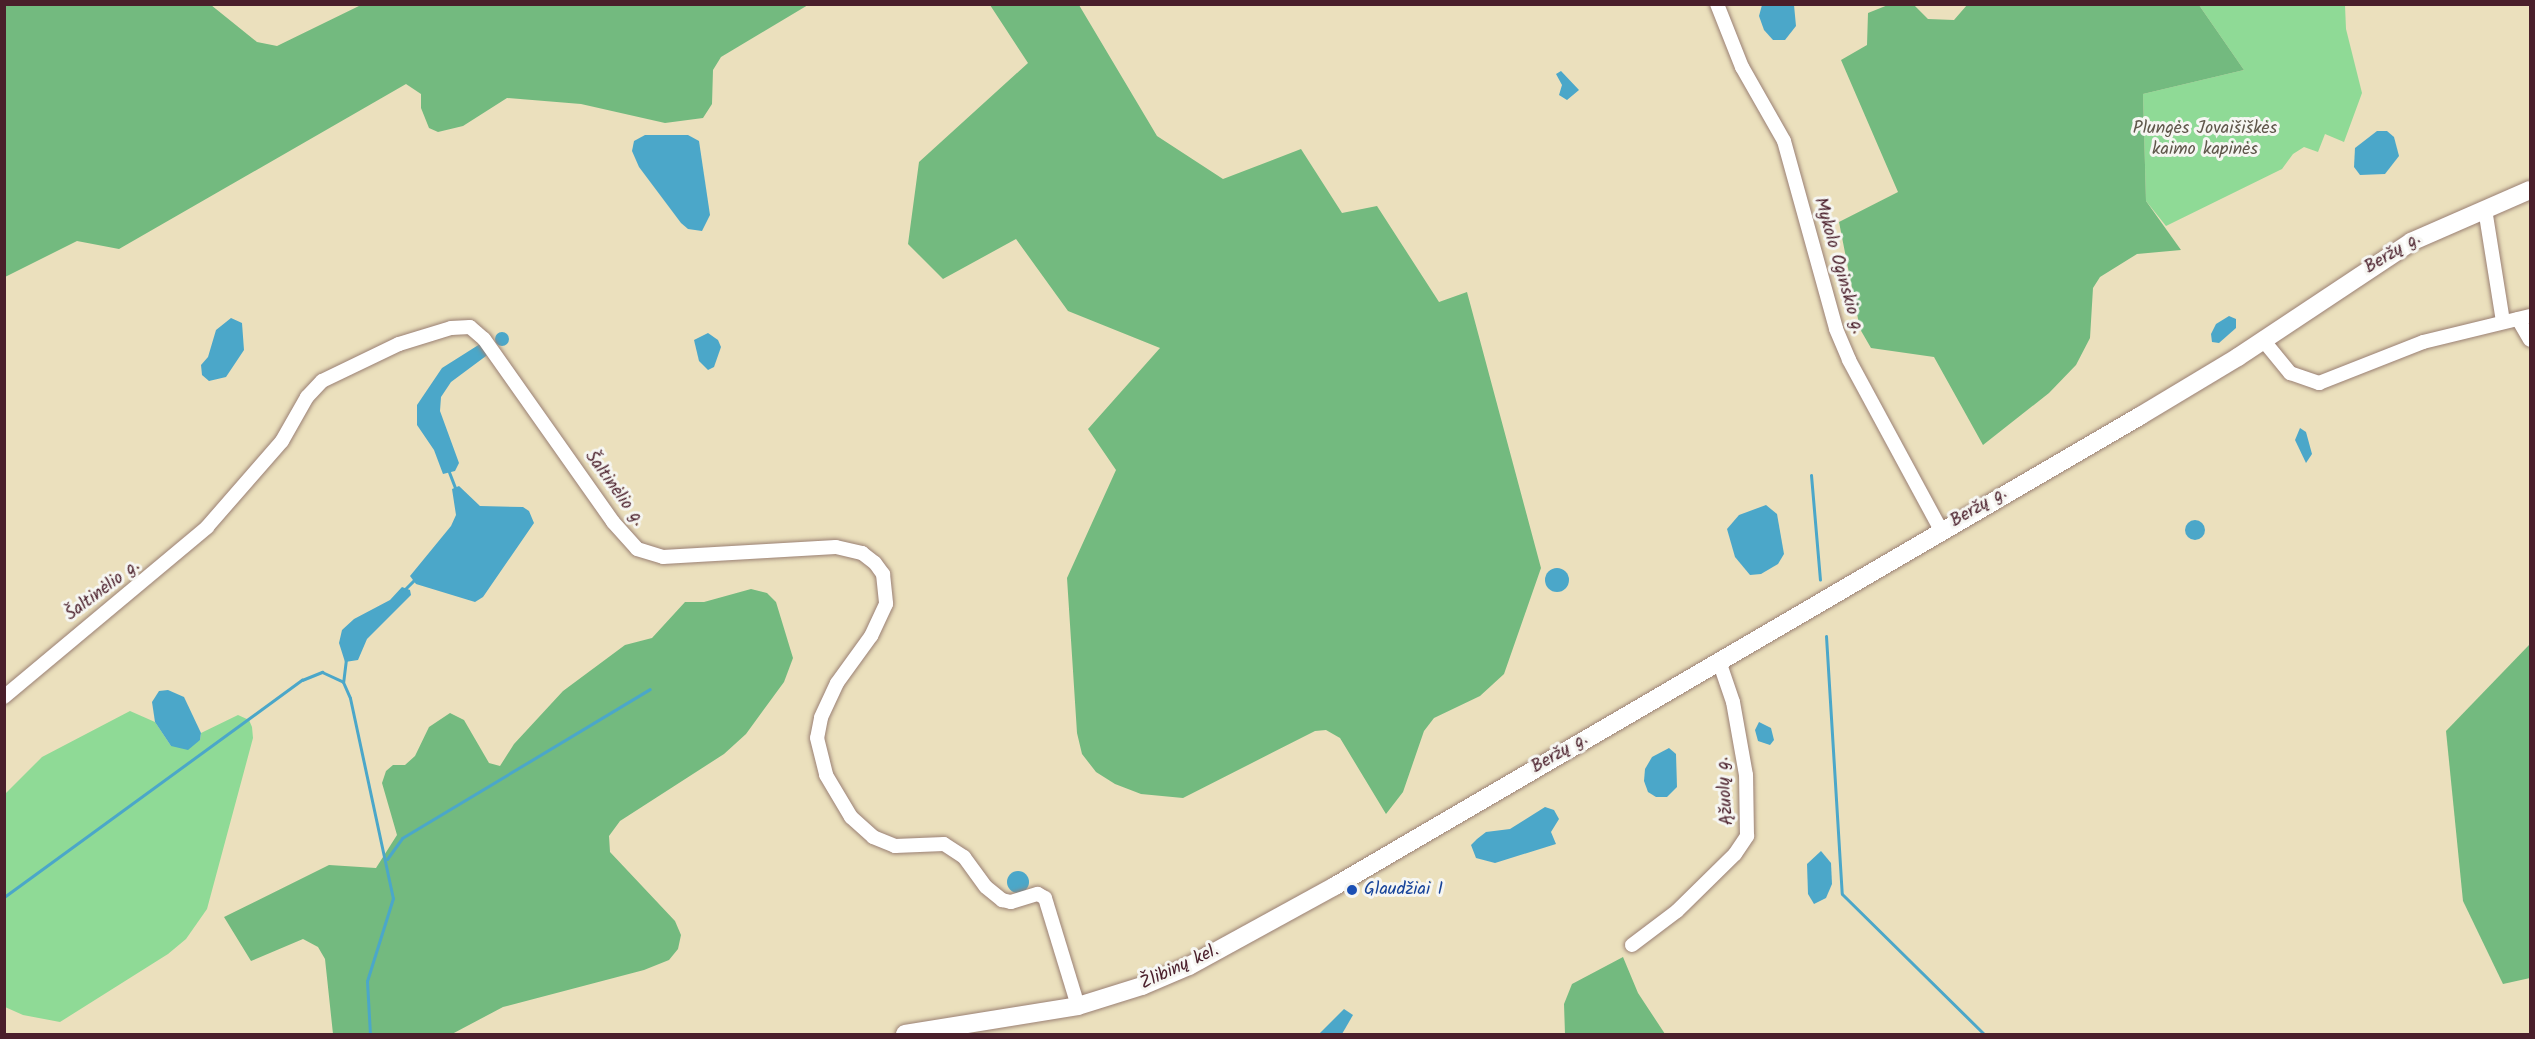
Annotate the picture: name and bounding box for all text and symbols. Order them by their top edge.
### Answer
park label: Plungės Jovaišiškės kaimo kapinės [2133,119,2277,162]
street label: Mykolo Oginskio g. [1808,195,1868,337]
street label: Beržų g. [2361,229,2425,279]
street label: Šaltinėlio g. [579,447,649,531]
street label: Beržų g. [1947,483,2011,533]
street label: Šaltinėlio g. [61,556,145,626]
street label: Beržų g. [1528,729,1592,779]
street label: Ąžuolų g. [1713,756,1739,826]
place label: Glaudžiai I [1364,879,1443,901]
marker: Glaudžiai I [1345,883,1359,897]
street label: Žlibinų kel. [1137,940,1223,996]

